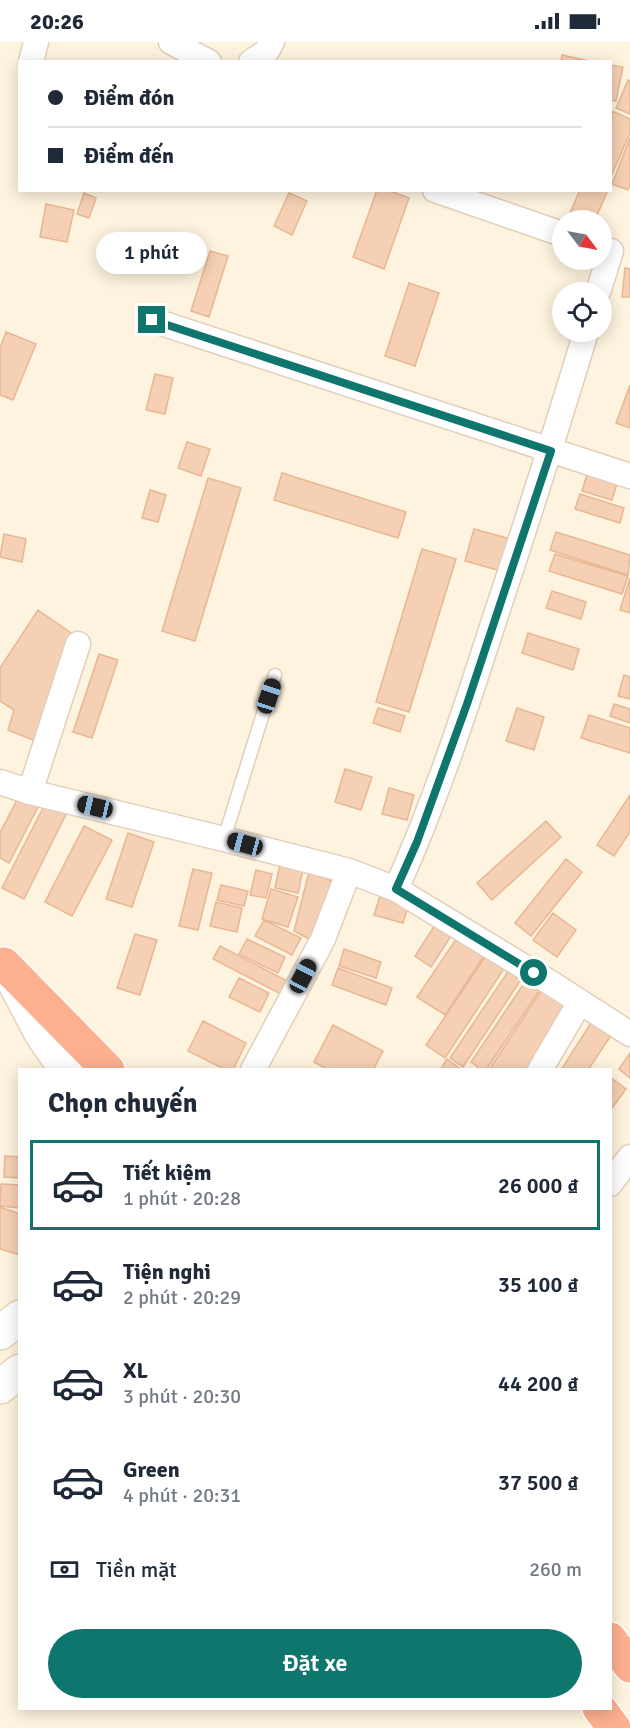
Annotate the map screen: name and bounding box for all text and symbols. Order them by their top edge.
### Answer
text: 20:26 [30,8,84,35]
text: Điểm đón [84,84,175,111]
text: Điểm đến [84,142,174,169]
north arrow [552,210,612,270]
map controls [552,210,612,342]
callout: 1 phút [96,233,207,275]
text: 1 phút [124,240,179,265]
button: locate [552,282,612,342]
route end [138,306,165,333]
car [255,676,283,716]
car [75,794,115,820]
car [225,831,265,857]
car [287,956,319,996]
route start [520,959,547,986]
text: Chọn chuyến [48,1087,197,1120]
icon: car [51,1158,105,1212]
text: Tiết kiệm [123,1159,211,1186]
text: 26 000 ₫ [498,1172,579,1199]
text: 1 phút · 20:28 [123,1186,241,1211]
icon: car [51,1257,105,1311]
text: Tiện nghi [123,1258,211,1285]
text: 35 100 ₫ [498,1271,579,1298]
text: 2 phút · 20:29 [123,1285,241,1310]
icon: car [51,1356,105,1410]
text: XL [123,1357,148,1384]
text: 44 200 ₫ [498,1370,579,1397]
text: 3 phút · 20:30 [123,1384,241,1409]
icon: car [51,1455,105,1509]
text: Green [123,1456,180,1483]
text: 37 500 ₫ [498,1469,579,1496]
text: 4 phút · 20:31 [123,1483,241,1508]
icon: cash [48,1553,81,1586]
text: Tiền mặt [96,1556,177,1583]
text: 260 m [529,1557,582,1582]
button: Đặt xe [48,1629,582,1698]

